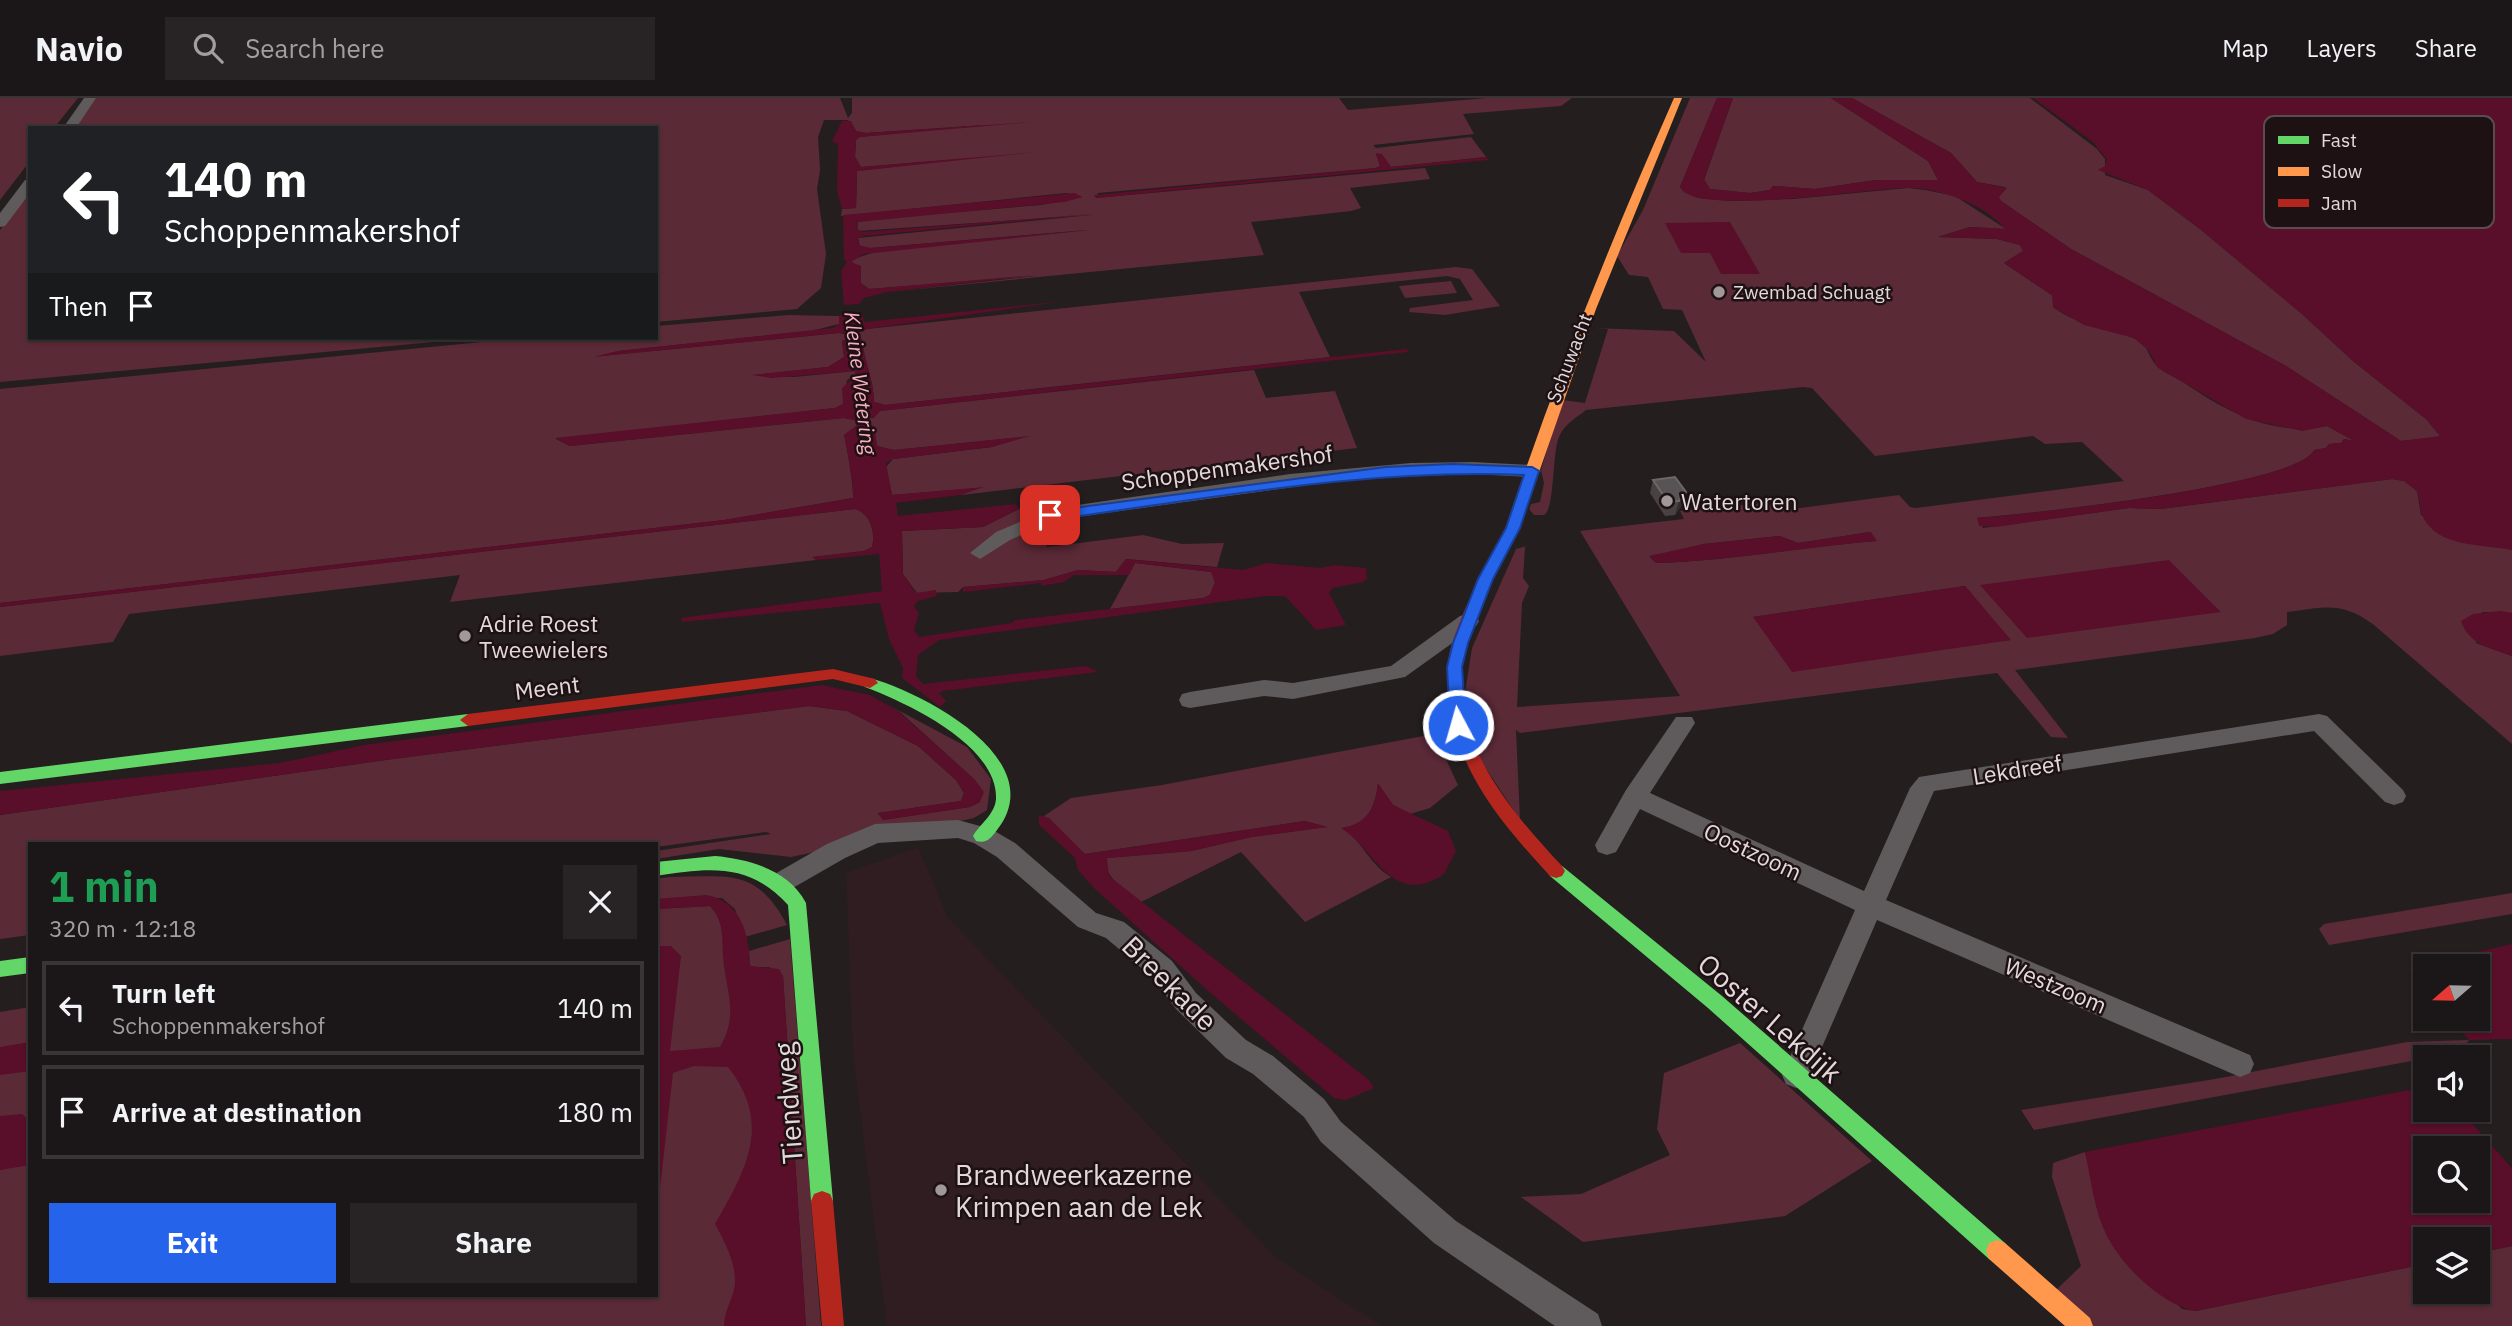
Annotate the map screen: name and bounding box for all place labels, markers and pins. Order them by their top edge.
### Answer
place label: Zwembad Schuagt [1733,280,1891,304]
marker: Zwembad Schuagt [1711,284,1727,300]
pin [1020,485,1080,545]
place label: Watertoren [1681,486,1798,516]
marker: Watertoren [1659,493,1675,509]
place label: Adrie Roest Tweewielers [479,608,609,664]
marker: Adrie Roest Tweewielers [457,628,473,644]
place label: Brandweerkazerne Krimpen aan de Lek [955,1156,1203,1225]
marker: Brandweerkazerne Krimpen aan de Lek [933,1182,949,1198]

